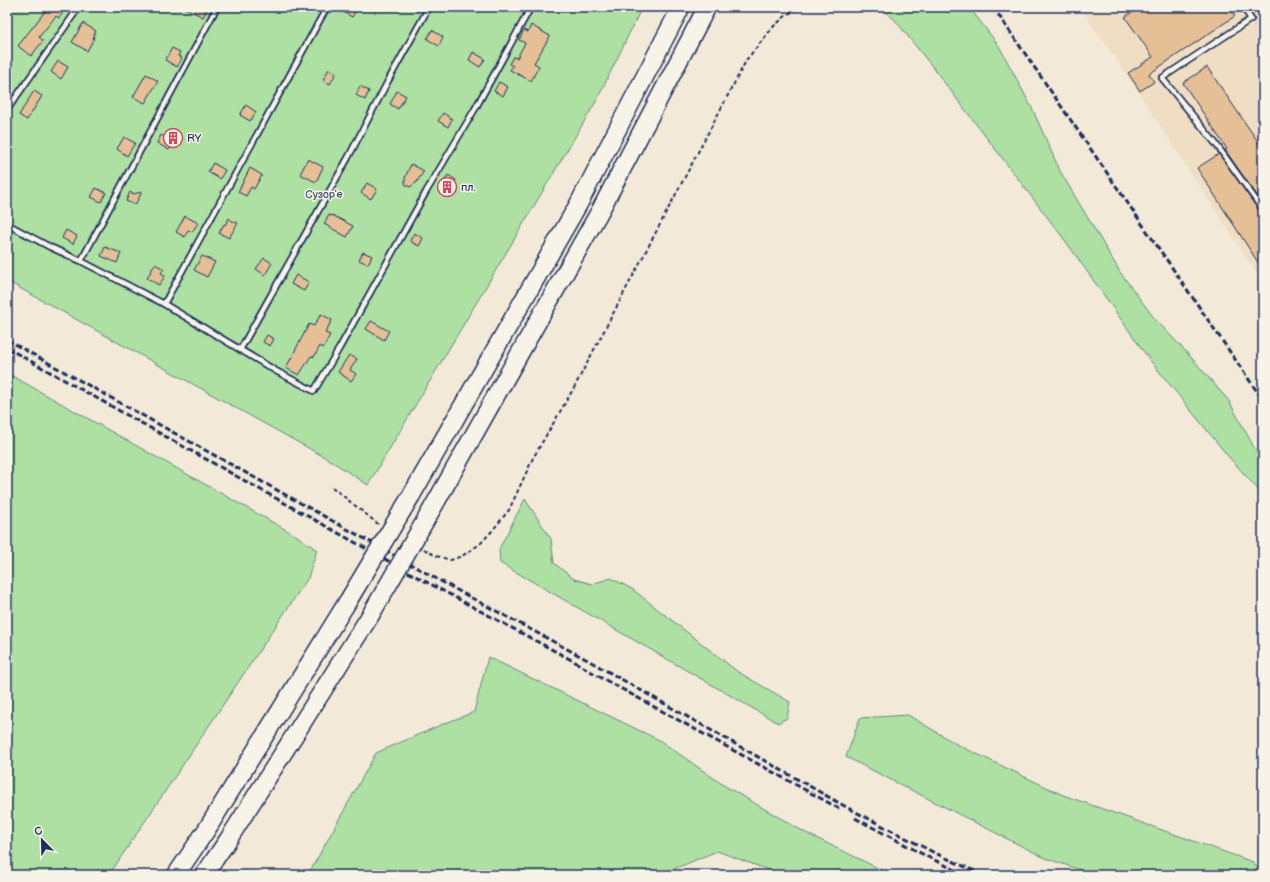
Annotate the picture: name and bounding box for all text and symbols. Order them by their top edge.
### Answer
building icon: RY [162,127,184,149]
place label: RY [187,132,202,145]
building icon: пл. [436,176,458,198]
place label: пл. [461,181,476,194]
park label: Сузорʼе [305,188,343,201]
north arrow [22,820,62,860]
text: С [32,824,45,839]

